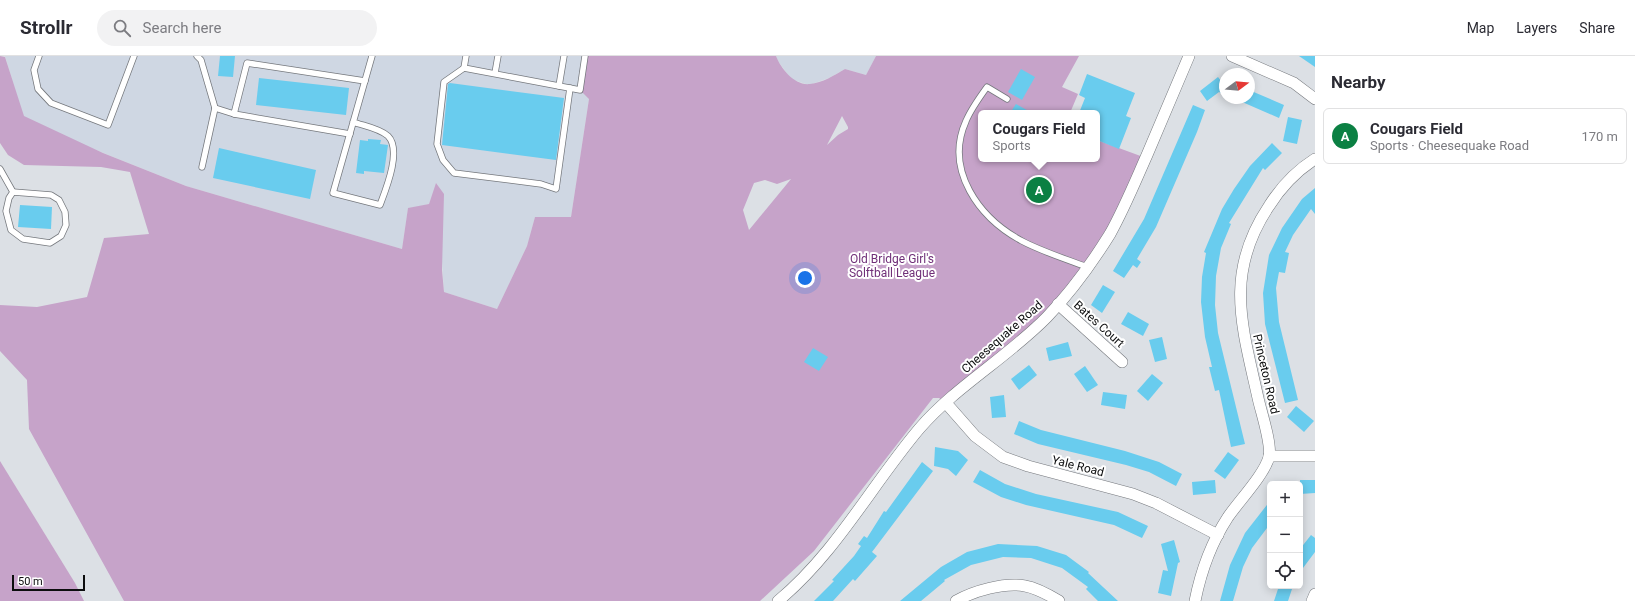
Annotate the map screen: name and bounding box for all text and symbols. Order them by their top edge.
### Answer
search box [97,10,377,46]
text: Strollr [20,16,73,39]
icon: search [111,17,133,39]
text: Search here [143,19,221,37]
text: Map [1467,20,1494,36]
text: Layers [1516,20,1557,36]
text: Share [1579,20,1615,36]
north arrow [1219,68,1255,104]
text: Nearby [1331,72,1386,92]
popup [978,110,1100,162]
text: Cougars Field [993,120,1085,138]
text: Cougars Field [1370,120,1463,138]
text: A [1341,129,1349,144]
text: 170 m [1581,129,1618,144]
text: Sports [993,138,1031,153]
text: Sports · Cheesequake Road [1370,138,1529,153]
pin: A [1026,175,1052,205]
park label: Old Bridge Girl's Solftball League [849,252,935,280]
your location [795,268,815,288]
street label: Cheesequake Road [959,298,1045,376]
street label: Bates Court [1071,298,1127,350]
street label: Princeton Road [1250,333,1282,415]
street label: Yale Road [1051,453,1105,479]
map controls [1267,481,1303,589]
button: + [1267,481,1303,517]
button: − [1267,517,1303,553]
button: locate [1267,553,1303,589]
scale bar [12,573,85,592]
text: 50 m [18,575,43,588]

